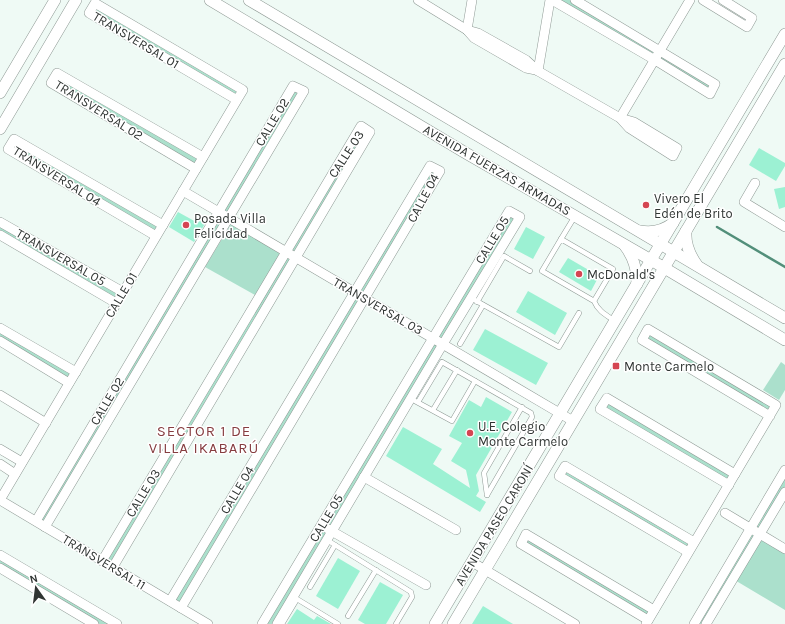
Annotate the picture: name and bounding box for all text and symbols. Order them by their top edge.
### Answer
street label: TRANSVERSAL 01 [90,8,182,72]
street label: TRANSVERSAL 02 [52,77,146,143]
street label: CALLE 02 [252,95,292,149]
street label: AVENIDA FUERZAS ARMADAS [421,122,573,218]
street label: CALLE 03 [325,128,367,180]
street label: TRANSVERSAL 04 [10,143,104,209]
street label: CALLE 04 [404,171,442,225]
place label: Vivero El Edén de Brito [654,191,733,221]
marker: Vivero El Edén de Brito [641,200,651,210]
place label: Posada Villa Felicidad [194,211,266,241]
street label: CALLE 05 [472,213,512,267]
marker: Posada Villa Felicidad [181,220,191,230]
street label: TRANSVERSAL 05 [14,225,108,289]
place label: McDonald's [587,267,656,282]
marker: McDonald's [574,269,584,279]
street label: CALLE 01 [102,270,140,320]
street label: TRANSVERSAL 03 [330,274,426,338]
place label: Monte Carmelo [624,359,714,374]
marker: Monte Carmelo [611,361,621,371]
street label: CALLE 02 [87,374,127,428]
place label: U.E. Colegio Monte Carmelo [478,419,568,449]
district label: SECTOR 1 DE VILLA IKABARÚ [149,422,259,457]
marker: U.E. Colegio Monte Carmelo [465,428,475,438]
street label: AVENIDA PASEO CARONÍ [450,460,536,588]
street label: CALLE 04 [217,463,257,517]
street label: CALLE 03 [123,466,163,520]
street label: CALLE 05 [306,491,346,545]
street label: TRANSVERSAL 11 [60,531,148,593]
north arrow [16,568,56,608]
text: N [28,572,39,586]

